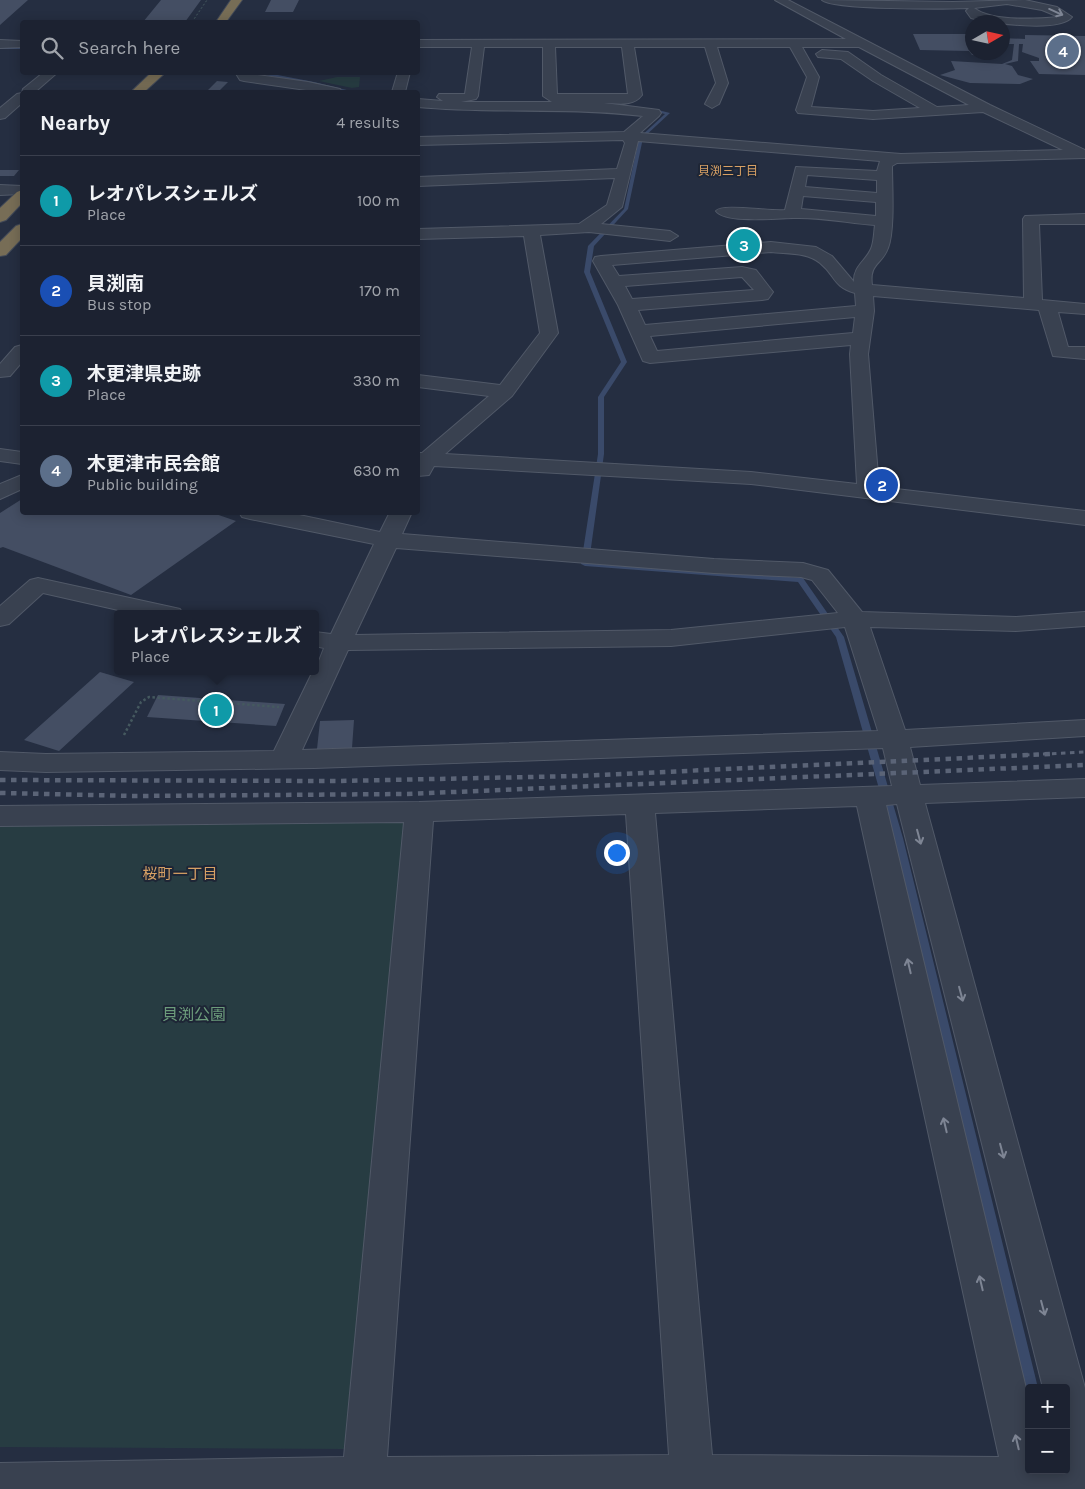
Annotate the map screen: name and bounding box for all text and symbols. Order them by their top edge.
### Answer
one-way arrow [1048,8,1063,18]
north arrow [965,15,1010,60]
search box [20,20,420,75]
pin: 4 [1047,32,1079,70]
icon: search [38,34,66,62]
text: Search here [78,37,180,59]
text: Nearby [40,111,110,135]
text: 4 results [336,113,400,132]
district label: 貝渕三丁目 [698,164,758,178]
text: レオパレスシェルズ [87,183,258,205]
text: 1 [53,191,59,210]
text: 100 m [357,191,400,210]
text: Place [87,205,126,224]
pin: 3 [728,226,760,264]
text: 貝渕南 [87,273,144,295]
text: 2 [51,281,61,300]
text: 170 m [359,281,400,300]
text: Bus stop [87,295,151,314]
text: 木更津県史跡 [87,363,201,385]
text: 3 [51,371,61,390]
text: 330 m [353,371,400,390]
text: Place [87,385,126,404]
text: 木更津市民会館 [87,453,220,475]
text: 4 [51,461,61,480]
text: 630 m [353,461,400,480]
pin: 2 [866,466,898,504]
text: Public building [87,475,198,494]
popup [114,610,319,675]
text: レオパレスシェルズ [131,625,302,647]
text: Place [131,647,170,666]
pin: 1 [200,691,232,729]
one-way arrow [915,828,924,844]
your location [604,840,630,866]
district label: 桜町一丁目 [142,865,218,883]
one-way arrow [904,959,913,975]
one-way arrow [956,985,966,1001]
park label: 貝渕公園 [162,1005,226,1024]
one-way arrow [940,1117,949,1133]
one-way arrow [998,1142,1007,1158]
one-way arrow [976,1276,985,1292]
one-way arrow [1039,1300,1048,1316]
map controls [1025,1384,1070,1474]
button: + [1025,1384,1070,1429]
button: − [1025,1429,1070,1474]
one-way arrow [1012,1434,1021,1450]

